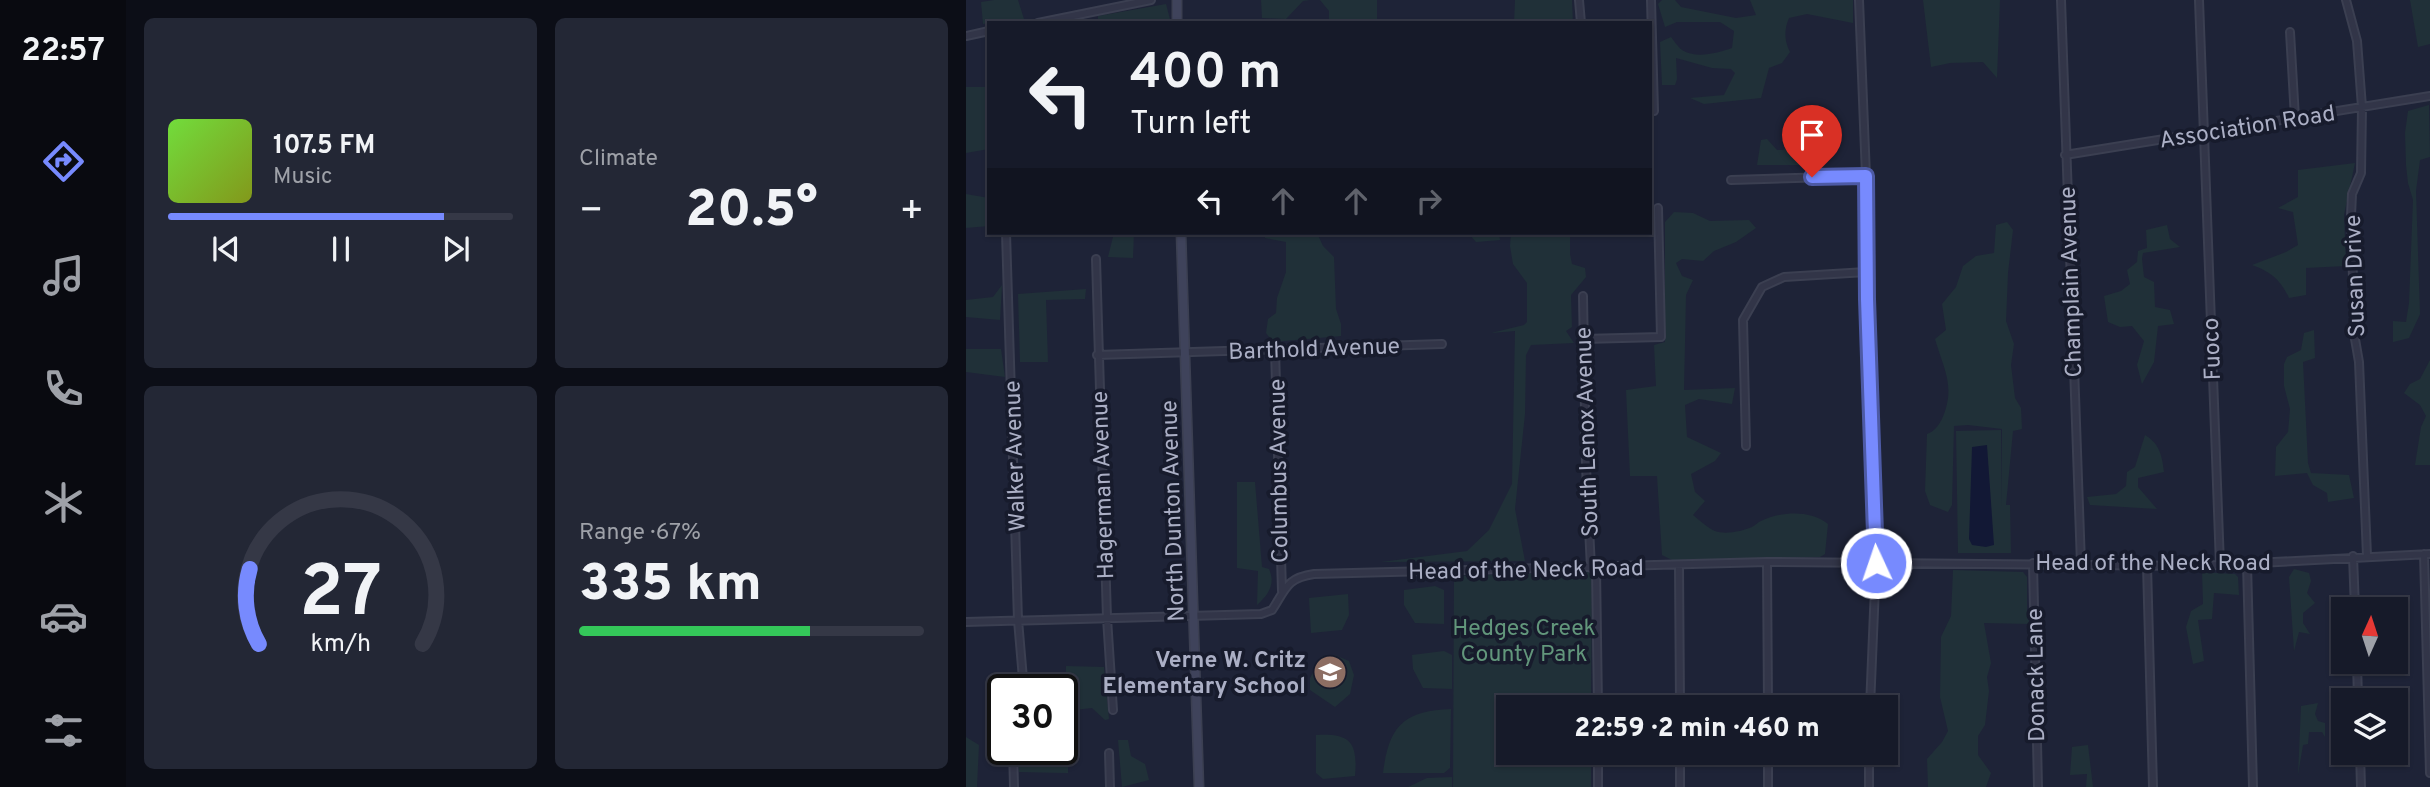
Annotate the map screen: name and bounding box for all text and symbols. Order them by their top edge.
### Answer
text: 22:57 [21,32,105,72]
text: 400 m [1130,44,1281,106]
icon: left [1015,49,1106,140]
street label: Association Road [2157,100,2337,157]
text: Turn left [1130,105,1251,145]
pin [1782,105,1842,177]
icon: arrive [1793,116,1831,154]
text: 107.5 FM [273,130,375,163]
icon: directions [39,137,88,186]
text: Climate [579,145,658,174]
text: Music [273,163,333,192]
text: 20.5° [685,179,818,245]
icon: left [1191,182,1229,220]
icon: ahead [1264,182,1302,220]
icon: ahead [1337,182,1375,220]
icon: right [1410,182,1448,220]
street label: Champlain Avenue [2055,186,2090,378]
text: − [579,188,604,237]
text: + [899,188,924,237]
street label: Susan Drive [2340,214,2373,338]
icon: previous [207,230,245,268]
icon: pause [322,230,360,268]
icon: next [437,230,475,268]
icon: music [39,251,88,300]
street label: Fuoco [2198,317,2229,381]
street label: South Lenox Avenue [1570,326,1607,537]
street label: Barthold Avenue [1228,333,1400,368]
icon: phone [39,364,88,413]
street label: Columbus Avenue [1264,378,1297,563]
street label: Walker Avenue [999,380,1034,532]
street label: Hagerman Avenue [1087,390,1122,580]
street label: North Dunton Avenue [1156,400,1193,622]
icon: climate [39,478,88,527]
text: Range · 67% [579,519,701,548]
position arrow [1839,526,1913,600]
text: 27 [299,550,382,642]
street label: Head of the Neck Road [2035,550,2271,579]
text: 335 km [579,553,762,619]
street label: Head of the Neck Road [1408,555,1644,588]
icon: car [39,592,88,641]
north arrow [2331,597,2408,674]
map controls [2331,597,2408,765]
street label: Donack Lane [2022,608,2053,742]
park label: Hedges Creek County Park [1452,615,1596,670]
text: km/h [310,628,371,660]
place label: Verne W. Critz Elementary School [1102,647,1306,702]
school or university icon: Verne W. Critz Elementary School [1311,653,1349,691]
speed limit sign: 30 [987,674,1078,765]
button: layers [2331,688,2408,765]
icon: filters [39,706,88,755]
text: 22:59 · 2 min · 460 m [1574,713,1820,746]

